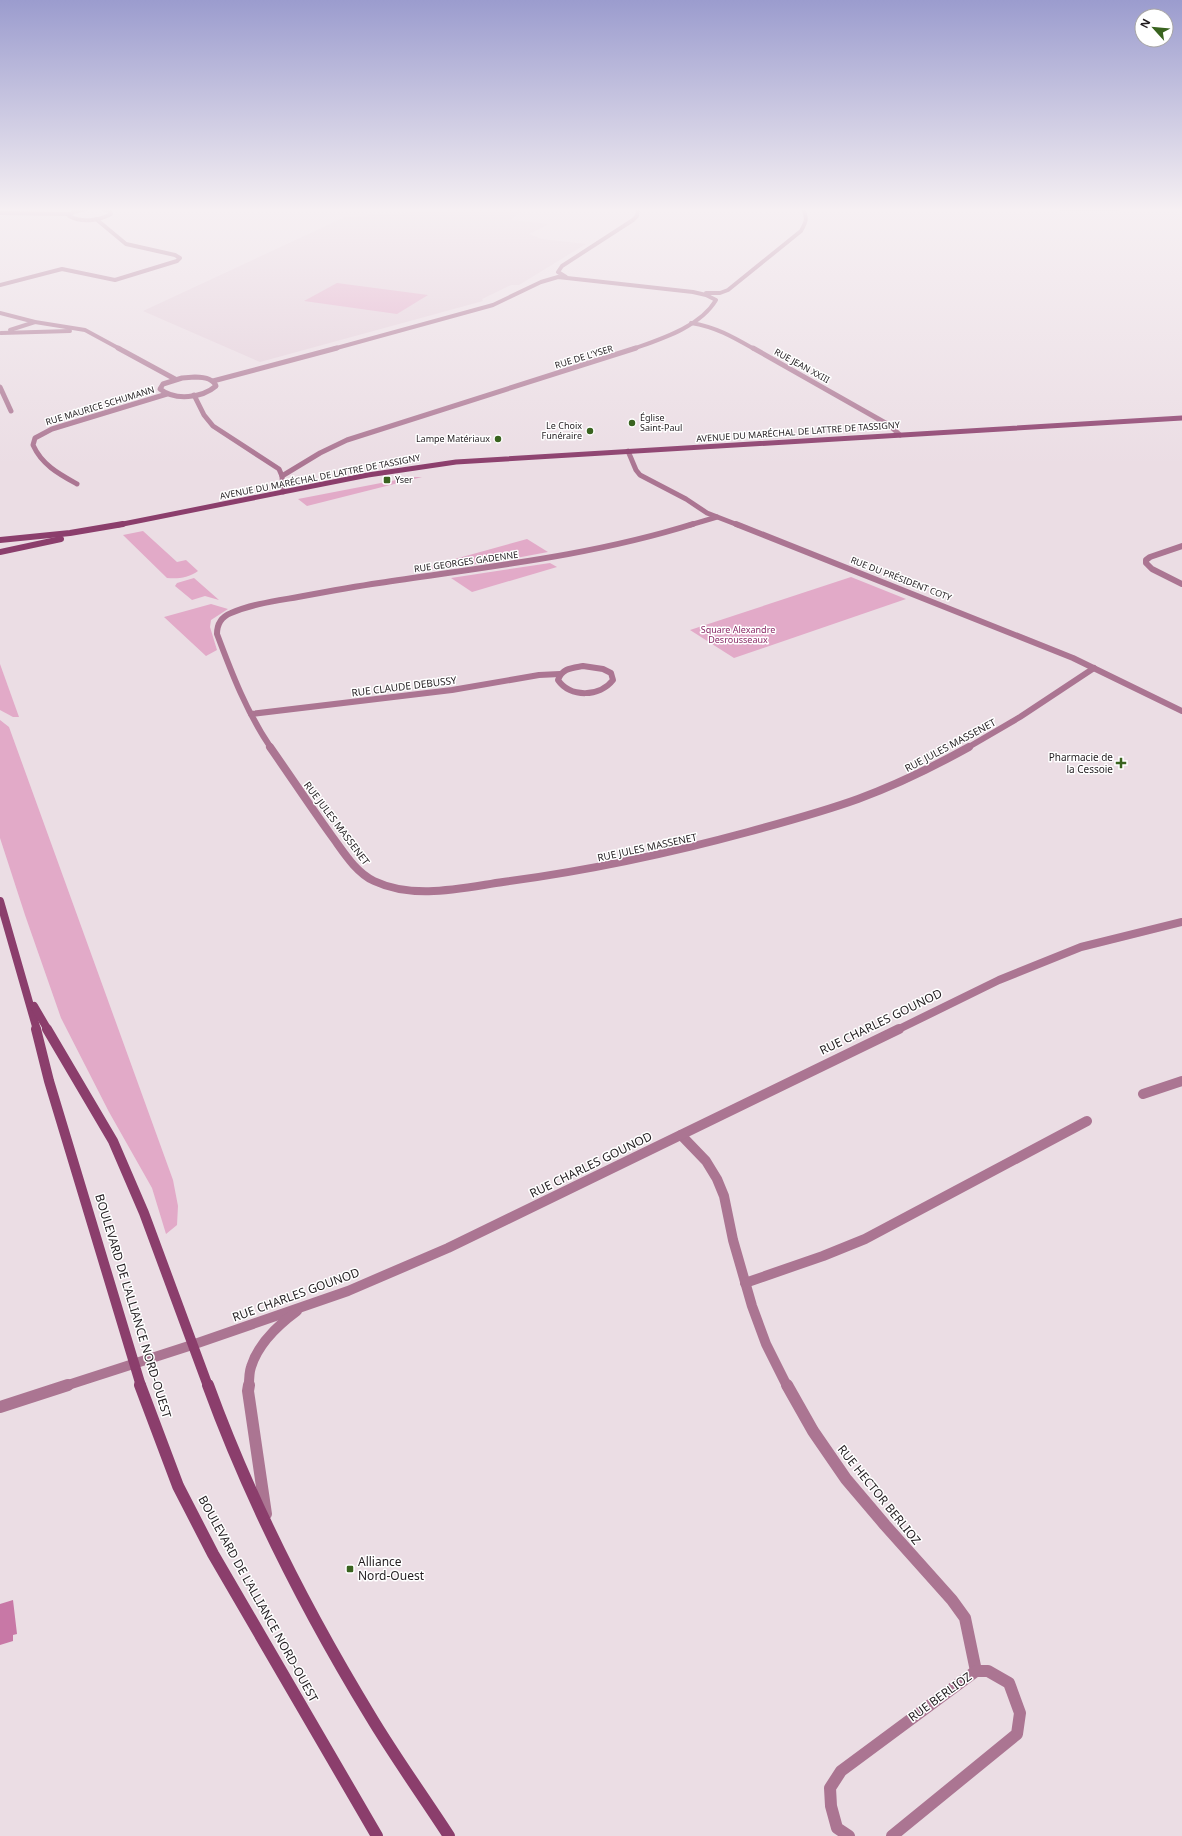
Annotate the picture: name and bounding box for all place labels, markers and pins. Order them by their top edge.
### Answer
place label: Église Saint-Paul [640,411,682,434]
marker: Église Saint-Paul [627,418,637,428]
place label: Le Choix Funéraire [542,419,582,442]
marker: Le Choix Funéraire [585,426,595,436]
place label: Lampe Matériaux [416,432,490,445]
marker: Lampe Matériaux [493,434,503,444]
place label: Yser [395,473,413,486]
marker: Yser [382,475,392,485]
place label: Pharmacie de la Cessoie [1049,750,1113,776]
marker: Pharmacie de la Cessoie [1116,758,1126,768]
place label: Alliance Nord-Ouest [358,1553,425,1584]
marker: Alliance Nord-Ouest [345,1564,355,1574]

